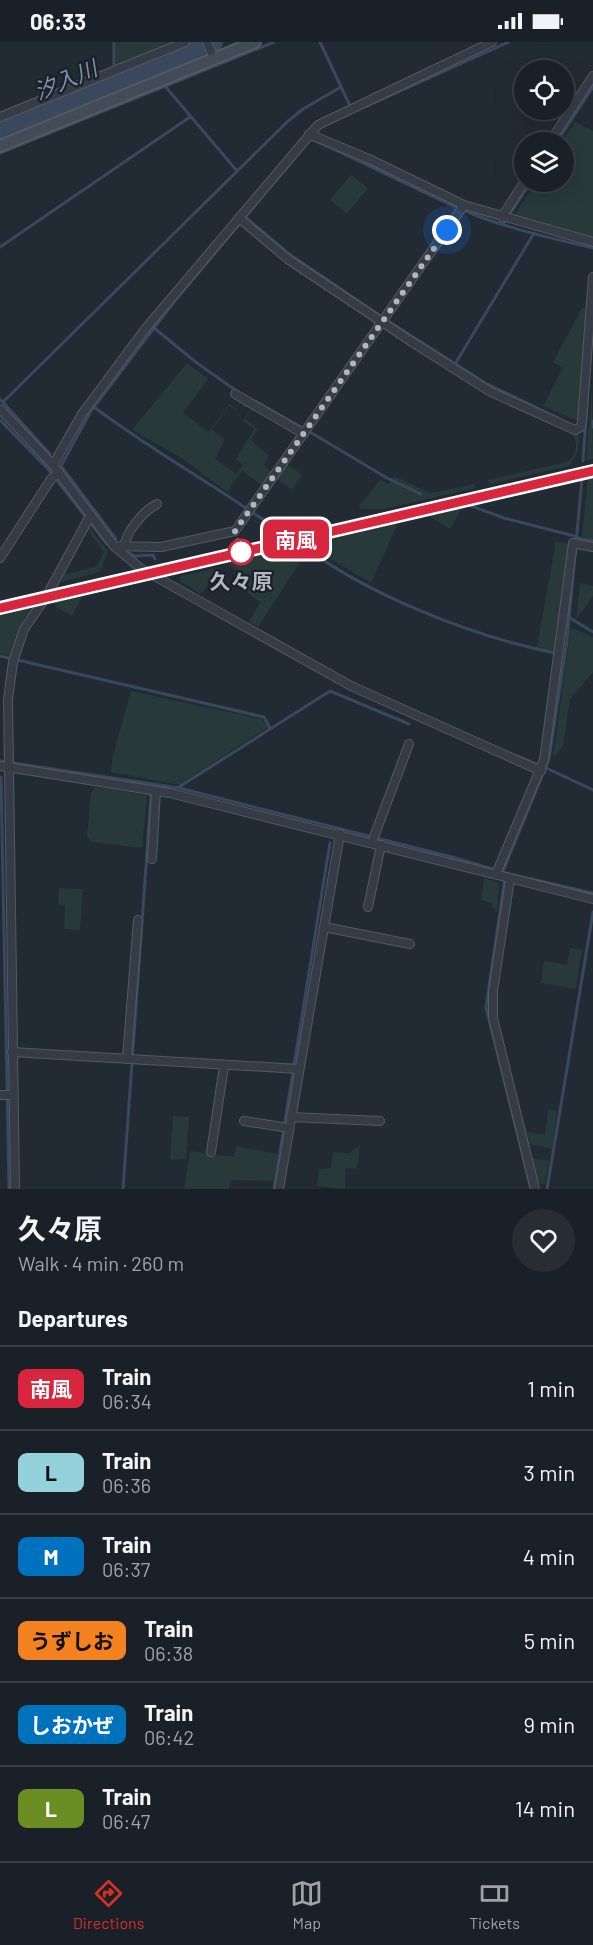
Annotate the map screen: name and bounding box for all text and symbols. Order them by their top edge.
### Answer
text: 06:33 [30,8,86,34]
water label: 汐入川 [30,53,102,104]
map controls [514,60,574,192]
button: locate [514,60,574,120]
button: layers [514,132,574,192]
your location [432,215,462,245]
line badge: 南風 [269,520,323,558]
text: 南風 [275,527,317,552]
marker: 久々原 [228,539,254,565]
place label: 久々原 [210,568,273,593]
button: heart [512,1209,575,1272]
text: 久々原 [18,1211,102,1245]
text: Walk · 4 min · 260 m [18,1251,184,1275]
text: Departures [18,1305,128,1331]
text: Train [102,1363,151,1389]
text: 1 min [527,1375,575,1401]
text: 南風 [30,1376,72,1401]
text: 06:34 [102,1389,152,1413]
text: Train [102,1447,151,1473]
text: 3 min [524,1459,575,1485]
text: L [45,1460,57,1485]
text: 06:36 [102,1473,151,1497]
text: Train [102,1531,151,1557]
text: 4 min [523,1543,575,1569]
text: M [43,1544,59,1569]
text: 06:37 [102,1557,150,1581]
text: Train [144,1615,193,1641]
text: 5 min [524,1627,575,1653]
text: うずしお [30,1628,114,1653]
text: 06:38 [144,1641,193,1665]
text: Train [144,1699,193,1725]
text: 9 min [523,1711,575,1737]
text: しおかぜ [30,1712,114,1737]
text: 06:42 [144,1725,194,1749]
text: Train [102,1783,151,1809]
text: 14 min [515,1795,575,1821]
text: L [45,1796,57,1821]
text: 06:47 [102,1809,150,1833]
tab: Directions [73,1877,144,1932]
tab: Map [290,1877,323,1932]
tab: Tickets [469,1877,520,1932]

